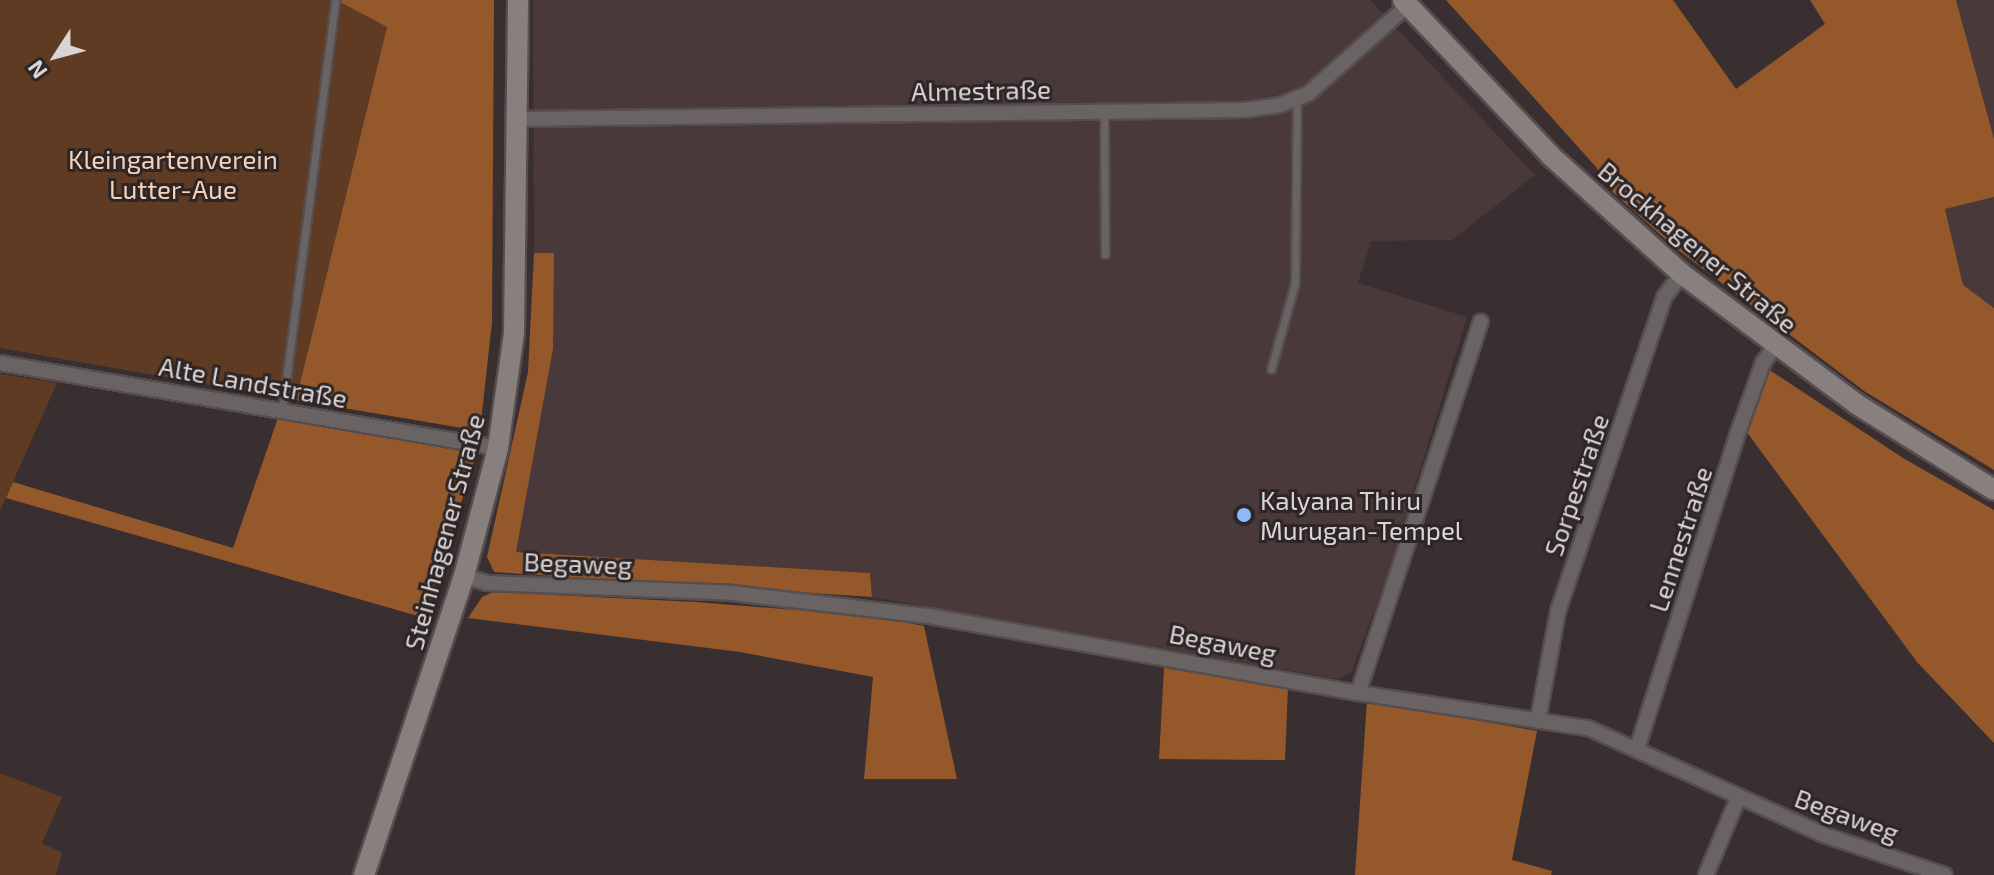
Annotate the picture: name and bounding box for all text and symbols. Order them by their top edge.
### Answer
north arrow [16,16,96,96]
text: N [21,56,52,84]
street label: Almestraße [911,73,1051,107]
park label: Kleingartenverein Lutter-Aue [68,143,278,204]
street label: Brockhagener Straße [1592,155,1804,339]
street label: Alte Landstraße [157,350,349,414]
street label: Steinhagener Straße [397,410,491,654]
street label: Sorpestraße [1537,410,1615,560]
street label: Lennestraße [1642,462,1718,616]
place label: Kalyana Thiru Murugan-Tempel [1260,484,1463,546]
marker: Kalyana Thiru Murugan-Tempel [1235,506,1253,524]
street label: Begaweg [523,546,633,580]
street label: Begaweg [1167,617,1279,669]
street label: Begaweg [1791,782,1903,848]

